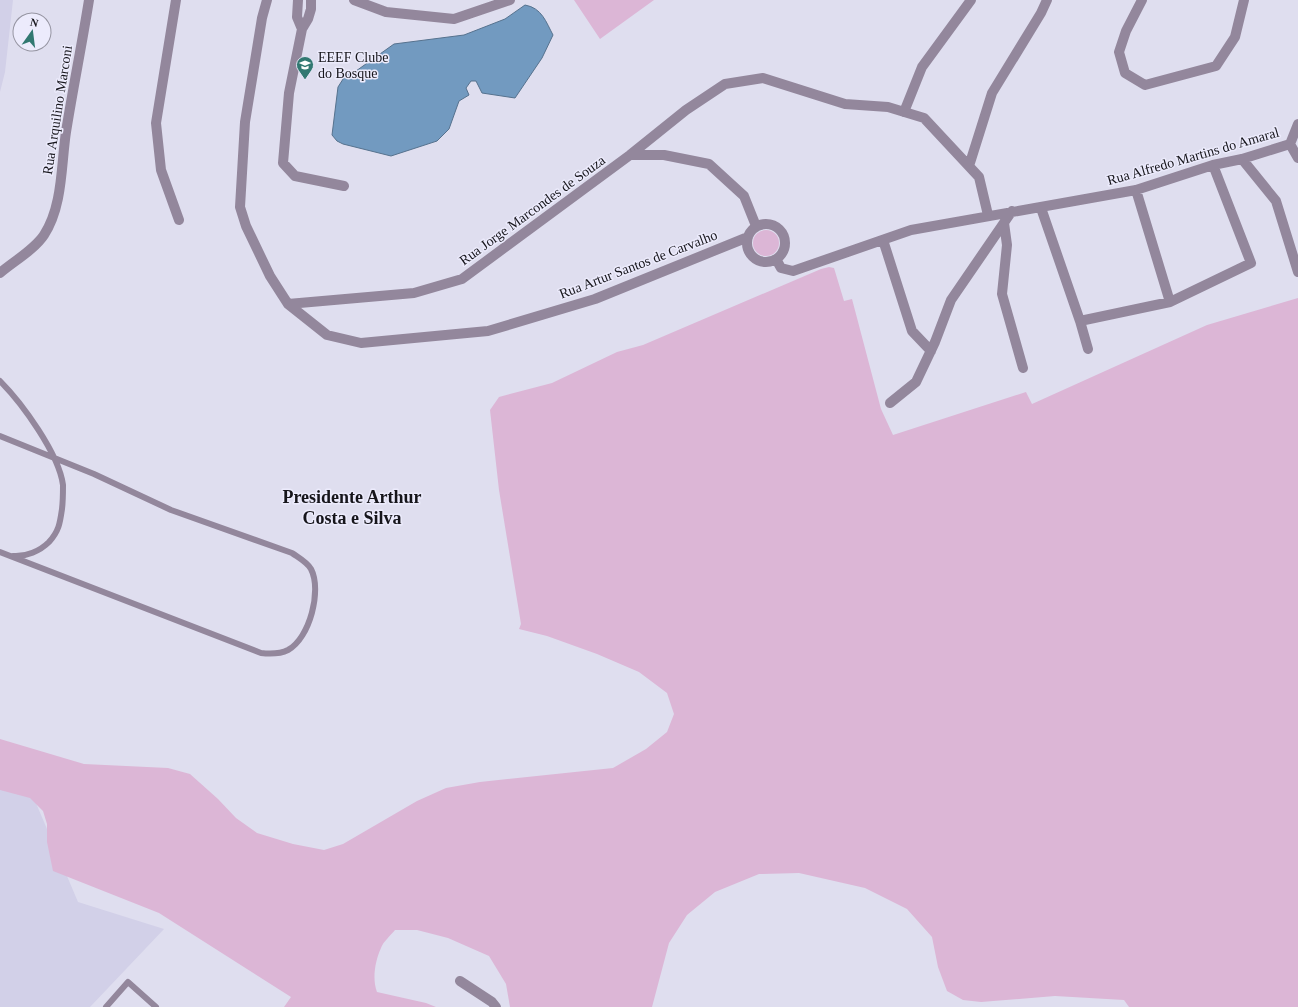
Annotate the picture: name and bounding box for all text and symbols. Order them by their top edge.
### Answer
north arrow [12,12,52,52]
text: N [29,16,40,29]
street label: Rua Arquilino Marconi [40,44,75,176]
place label: EEEF Clube do Bosque [318,50,388,81]
school or university icon: EEEF Clube do Bosque [295,55,315,80]
street label: Rua Alfredo Martins do Amaral [1105,125,1281,188]
street label: Rua Jorge Marcondes de Souza [457,152,609,268]
street label: Rua Artur Santos de Carvalho [557,227,719,302]
district label: Presidente Arthur Costa e Silva [282,487,422,528]

